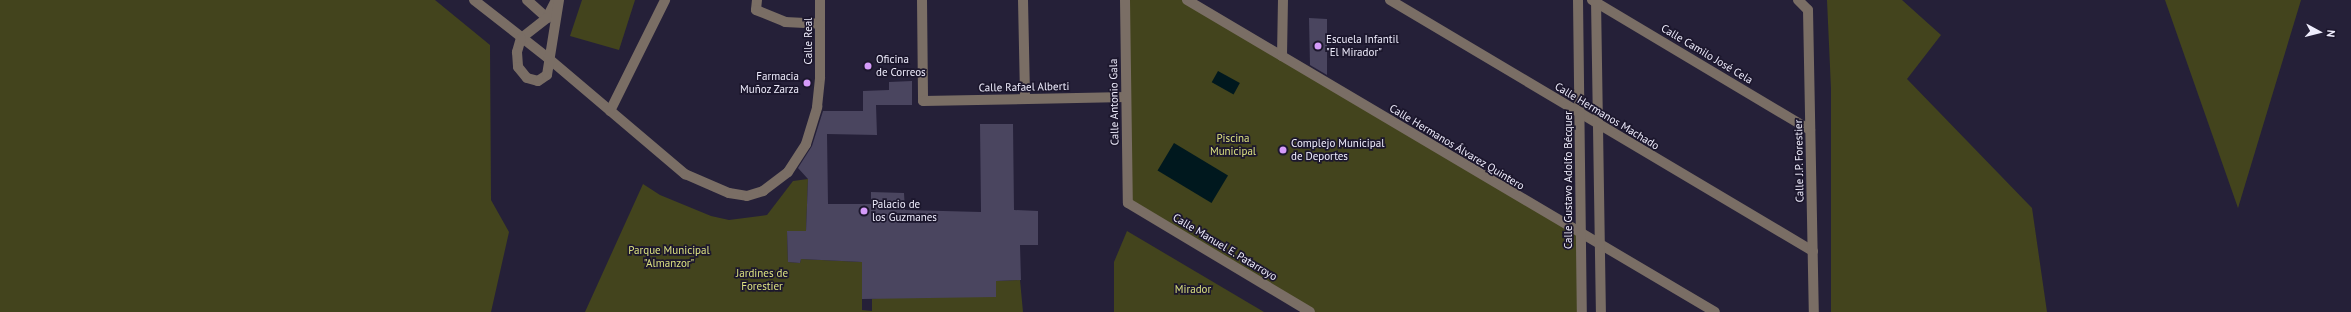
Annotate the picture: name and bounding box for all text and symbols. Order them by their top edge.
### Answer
north arrow [2299,12,2339,52]
street label: Calle Real [801,18,815,64]
street label: Calle Camilo José Cela [1659,21,1755,87]
text: N [2324,29,2338,38]
place label: Escuela Infantil "El Mirador" [1326,33,1399,59]
marker: Escuela Infantil "El Mirador" [1313,41,1323,51]
place label: Oficina de Correos [876,53,926,79]
street label: Calle Antonio Gala [1107,58,1121,146]
marker: Oficina de Correos [863,61,873,71]
place label: Farmacia Muñoz Zarza [739,70,799,96]
marker: Farmacia Muñoz Zarza [802,78,812,88]
street label: Calle Rafael Alberti [978,80,1070,94]
street label: Calle Hermanos Machado [1552,80,1662,152]
street label: Calle Hermanos Álvarez Quintero [1387,101,1527,193]
street label: Calle Gustavo Adolfo Bécquer [1561,111,1575,249]
street label: Calle J.P. Forestier [1792,119,1806,203]
park label: Piscina Municipal [1210,132,1256,158]
place label: Complejo Municipal de Deportes [1291,137,1384,163]
marker: Complejo Municipal de Deportes [1278,145,1288,155]
place label: Palacio de los Guzmanes [872,198,937,224]
marker: Palacio de los Guzmanes [859,206,869,216]
street label: Calle Manuel E. Patarroyo [1170,210,1280,284]
park label: Parque Municipal "Almanzor" [628,244,710,270]
park label: Jardines de Forestier [736,267,788,293]
park label: Mirador [1175,282,1211,296]

